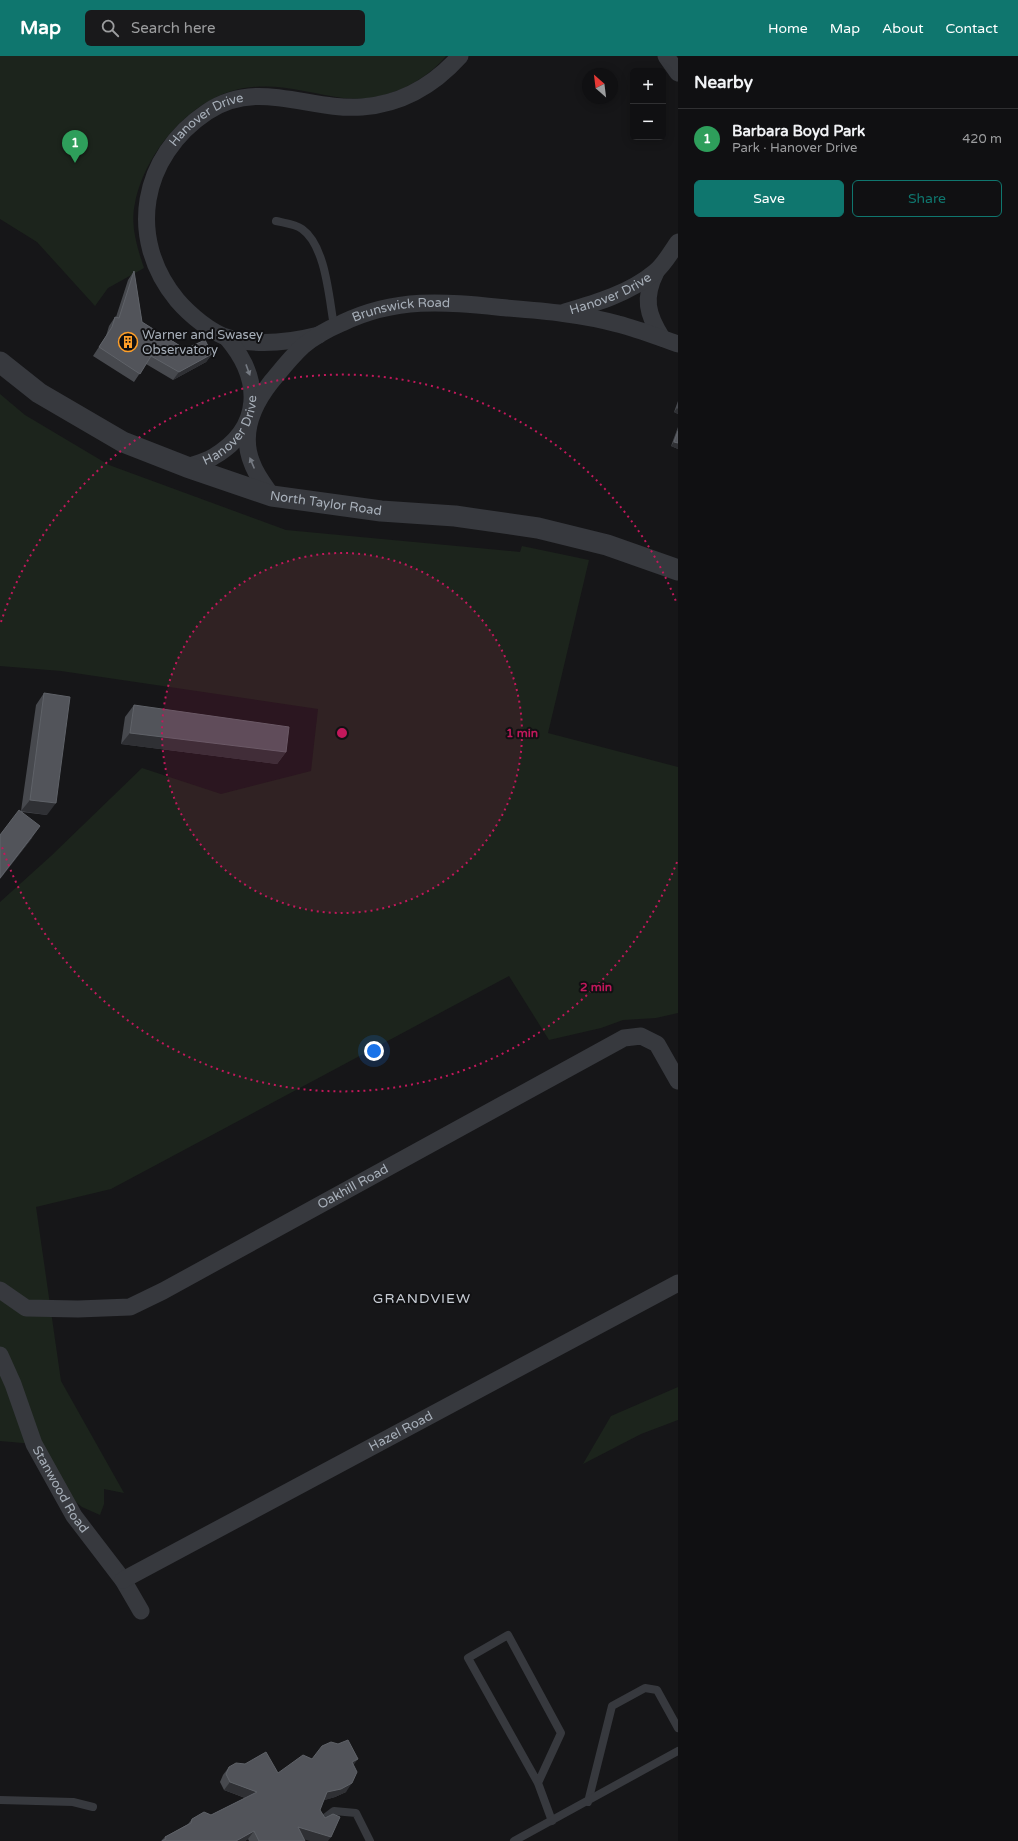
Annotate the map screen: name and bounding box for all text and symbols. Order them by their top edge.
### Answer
search box [85,10,365,46]
text: Map [20,17,61,39]
icon: search [99,17,121,39]
text: Search here [131,19,215,37]
text: Home [768,20,808,37]
text: Map [830,20,860,37]
text: About [882,20,924,37]
text: Contact [946,20,998,37]
north arrow [582,68,618,104]
map controls [630,68,666,140]
button: + [630,68,666,104]
text: Nearby [694,72,753,93]
street label: Hanover Drive [166,90,245,150]
button: − [630,104,666,140]
text: Barbara Boyd Park [732,122,865,140]
pin: 1 [62,130,88,163]
text: 1 [703,131,711,147]
text: 420 m [962,131,1002,147]
text: Park · Hanover Drive [732,140,857,156]
button: Save [694,180,844,217]
button: Share [852,180,1002,217]
street label: Hanover Drive [568,270,655,318]
street label: Brunswick Road [350,295,450,326]
place label: Warner and Swasey Observatory [142,327,263,358]
building icon: Warner and Swasey Observatory [117,331,139,353]
one-way arrow [245,365,251,377]
street label: Hanover Drive [200,395,260,469]
one-way arrow [249,457,256,469]
street label: North Taylor Road [269,488,383,519]
centre of rings [335,726,349,740]
text: 1 min [506,726,538,740]
text: 2 min [580,980,612,994]
your location [364,1041,384,1061]
street label: Oakhill Road [315,1161,391,1213]
district label: GRANDVIEW [373,1290,471,1307]
street label: Hazel Road [366,1408,436,1455]
street label: Stanwood Road [29,1443,92,1536]

